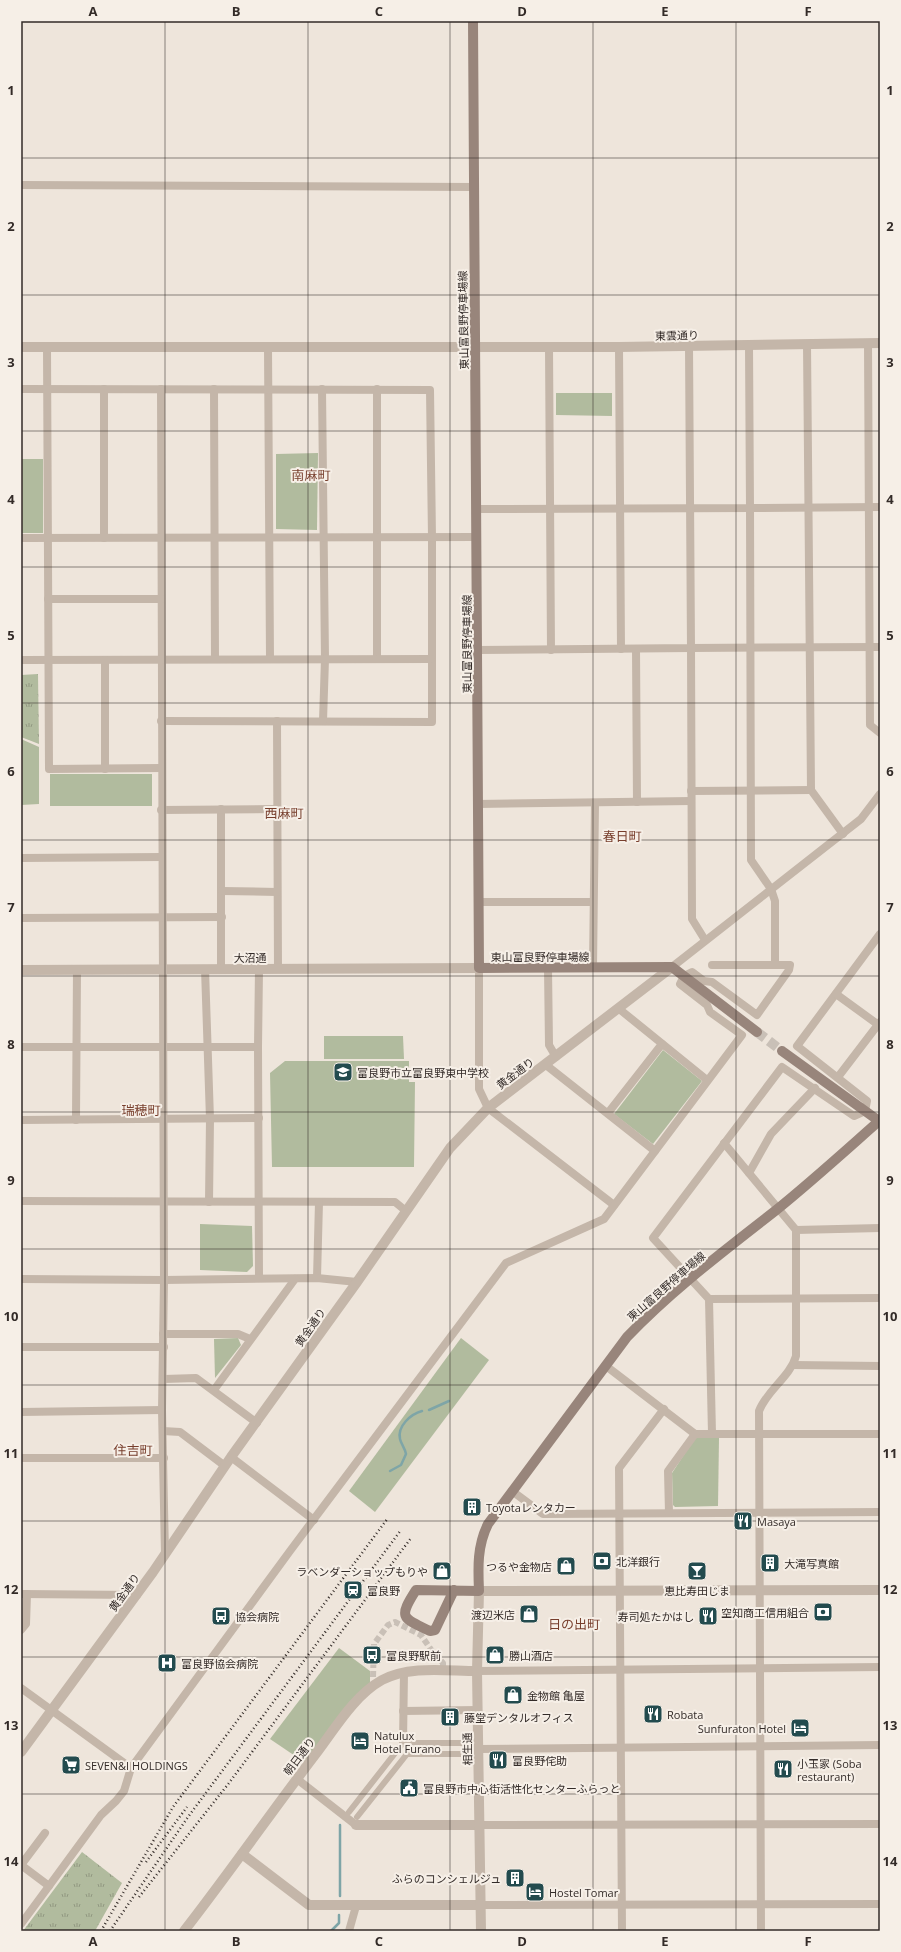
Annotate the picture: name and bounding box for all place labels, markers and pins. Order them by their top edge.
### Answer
school or university icon: 富良野市立富良野東中学校 [332,1061,354,1083]
place label: 富良野市立富良野東中学校 [357,1065,489,1080]
building icon: Toyotaレンタカー [461,1496,483,1518]
place label: Toyotaレンタカー [486,1500,576,1515]
restaurant icon: Masaya [732,1510,754,1532]
place label: Masaya [757,1514,796,1529]
bank icon: 北洋銀行 [591,1550,613,1572]
building icon: 大滝写真館 [759,1552,781,1574]
place label: 北洋銀行 [616,1554,660,1569]
shop icon: つるや金物店 [555,1555,577,1577]
place label: 大滝写真館 [784,1556,839,1571]
place label: つるや金物店 [486,1559,552,1574]
shop icon: ラベンダーショップもりや [431,1560,453,1582]
bar icon: 恵比寿田じま [686,1560,708,1582]
place label: ラベンダーショップもりや [296,1564,428,1579]
station icon: 富良野 [342,1579,364,1601]
place label: 富良野 [367,1583,400,1598]
place label: 恵比寿田じま [664,1583,730,1598]
bank icon: 空知商工信用組合 [812,1601,834,1623]
shop icon: 渡辺米店 [518,1603,540,1625]
bus stop icon: 協会病院 [210,1605,232,1627]
restaurant icon: 寿司処たかはし [697,1605,719,1627]
place label: 空知商工信用組合 [721,1605,809,1620]
place label: 渡辺米店 [471,1607,515,1622]
place label: 協会病院 [235,1609,279,1624]
place label: 寿司処たかはし [617,1609,694,1624]
bus stop icon: 富良野駅前 [361,1644,383,1666]
shop icon: 勝山酒店 [484,1644,506,1666]
place label: 富良野駅前 [386,1648,441,1663]
place label: 勝山酒店 [509,1648,553,1663]
hospital icon: 富良野協会病院 [156,1652,178,1674]
place label: 富良野協会病院 [181,1656,258,1671]
shop icon: 金物館 亀屋 [502,1684,524,1706]
place label: 金物館 亀屋 [527,1688,585,1703]
restaurant icon: Robata [642,1703,664,1725]
building icon: 藤堂デンタルオフィス [439,1706,461,1728]
place label: Robata [667,1707,703,1722]
place label: 藤堂デンタルオフィス [464,1710,574,1725]
hotel icon: Sunfuraton Hotel [789,1717,811,1739]
place label: Sunfuraton Hotel [698,1721,786,1736]
place label: Natulux Hotel Furano [374,1728,441,1756]
hotel icon: Natulux Hotel Furano [349,1730,371,1752]
restaurant icon: 富良野侘助 [487,1749,509,1771]
place label: 富良野侘助 [512,1753,567,1768]
supermarket icon: SEVEN&I HOLDINGS [60,1754,82,1776]
place label: 小玉家 (Soba restaurant) [797,1756,862,1784]
place label: SEVEN&I HOLDINGS [85,1758,188,1773]
restaurant icon: 小玉家 (Soba restaurant) [772,1758,794,1780]
public building icon: 富良野市中心街活性化センターふらっと [398,1777,420,1799]
place label: 富良野市中心街活性化センターふらっと [423,1781,621,1796]
building icon: ふらのコンシェルジュ [504,1867,526,1889]
place label: ふらのコンシェルジュ [392,1871,501,1886]
hotel icon: Hostel Tomar [524,1881,546,1903]
place label: Hostel Tomar [549,1885,619,1900]

